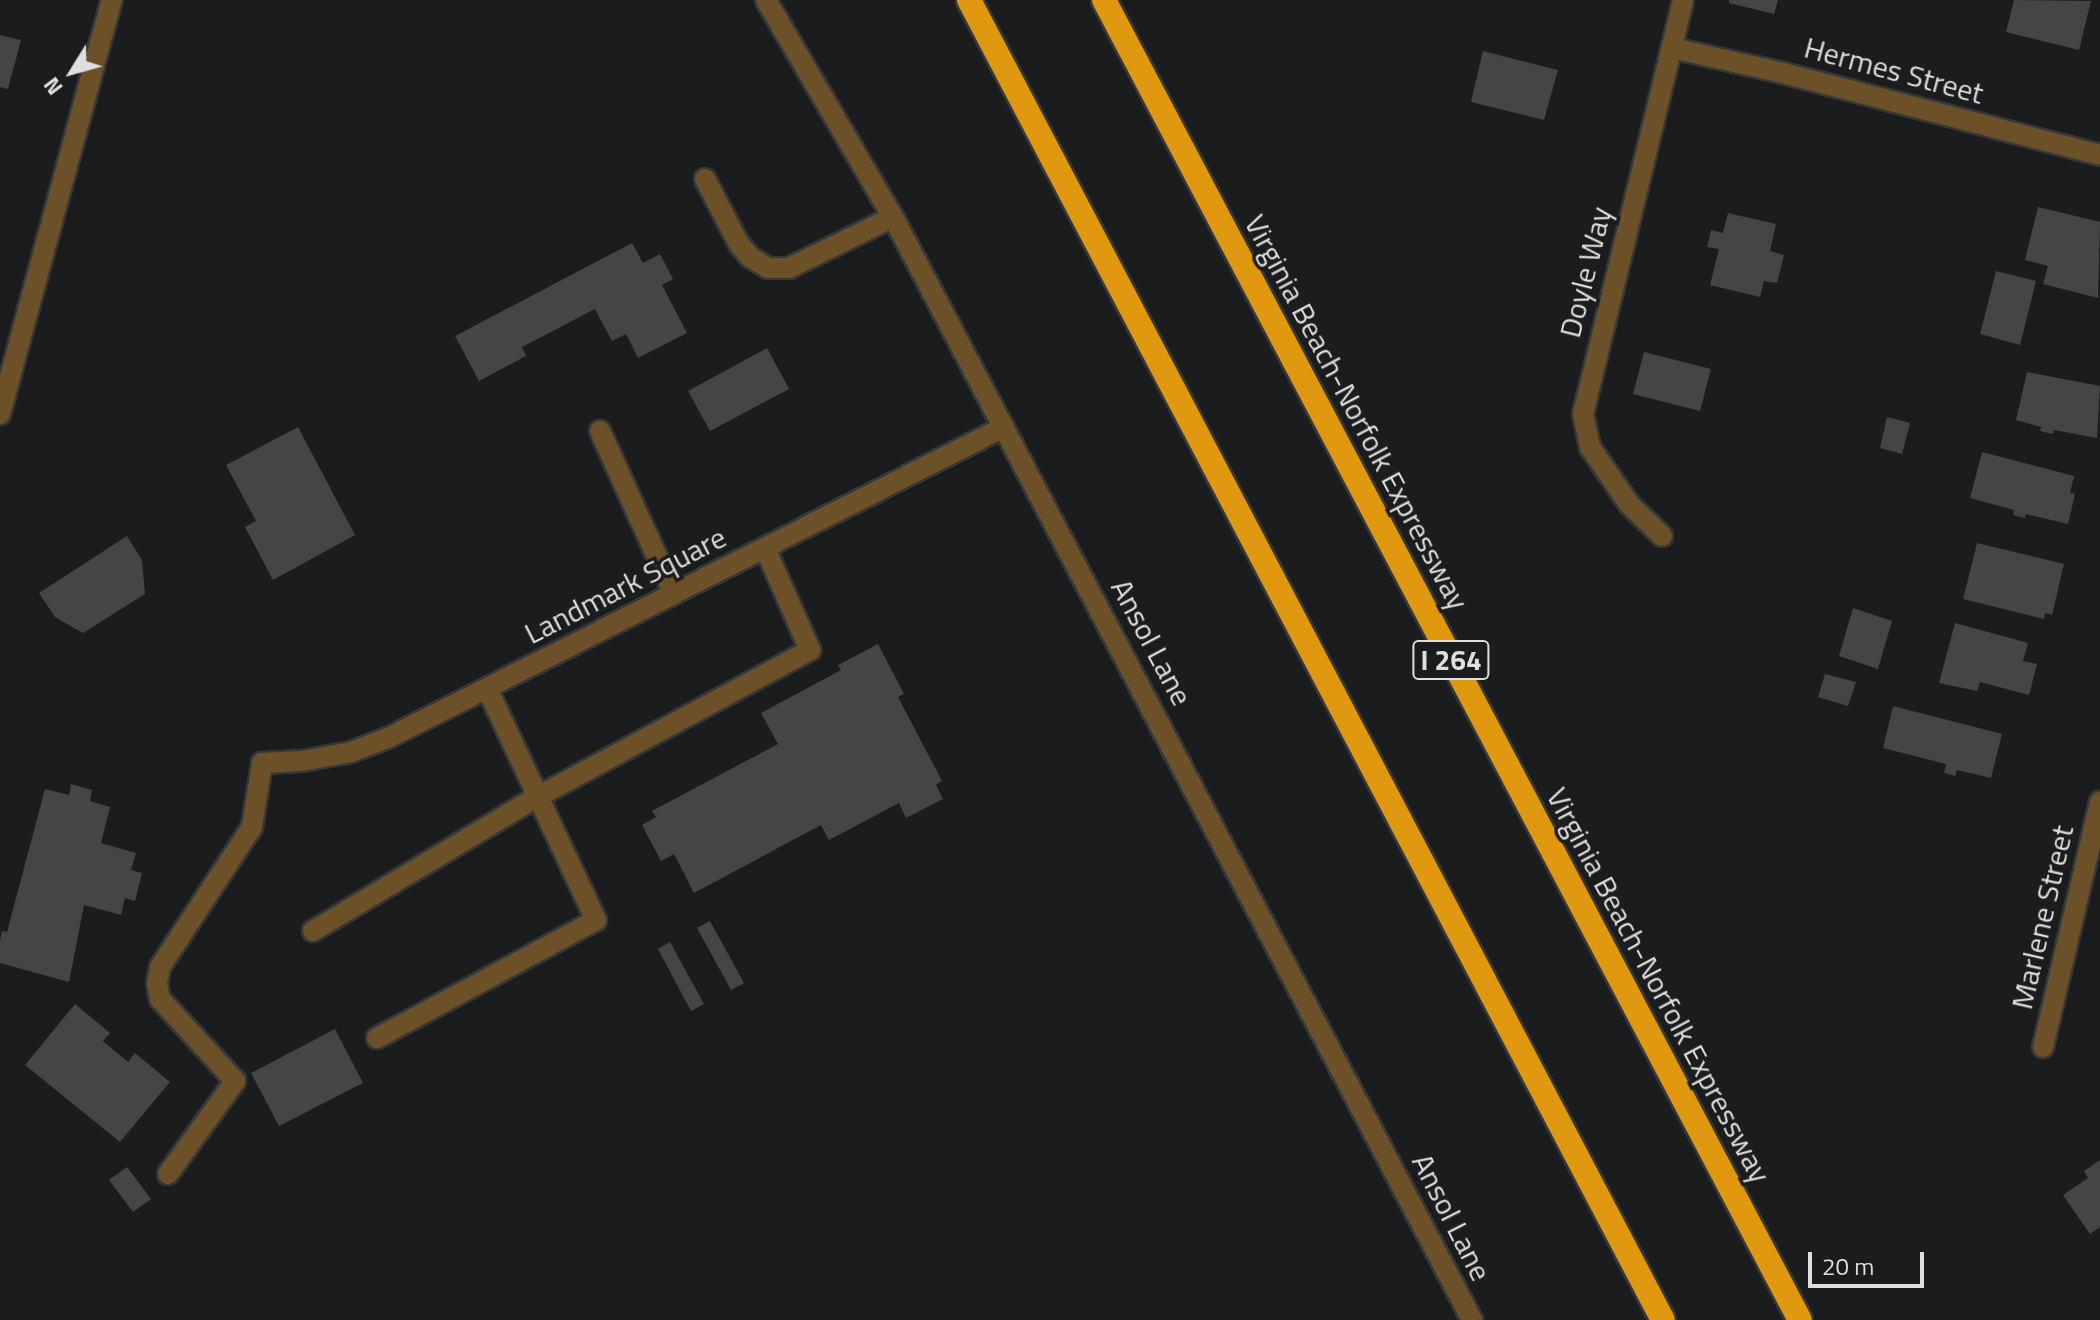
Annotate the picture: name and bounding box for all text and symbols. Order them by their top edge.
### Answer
street label: Hermes Street [1801,29,1987,111]
north arrow [32,32,112,112]
text: N [35,70,71,103]
street label: Doyle Way [1551,203,1619,341]
street label: Virginia Beach-Norfolk Expressway [1237,208,1477,616]
street label: Landmark Square [518,519,732,651]
street label: Ansol Lane [1104,573,1200,711]
road number: I 264 [1411,636,1491,684]
street label: Virginia Beach-Norfolk Expressway [1539,781,1779,1189]
street label: Marlene Street [2003,821,2081,1013]
street label: Ansol Lane [1405,1147,1499,1287]
scale bar [1812,1236,1928,1286]
text: 20 m [1822,1248,1874,1284]

